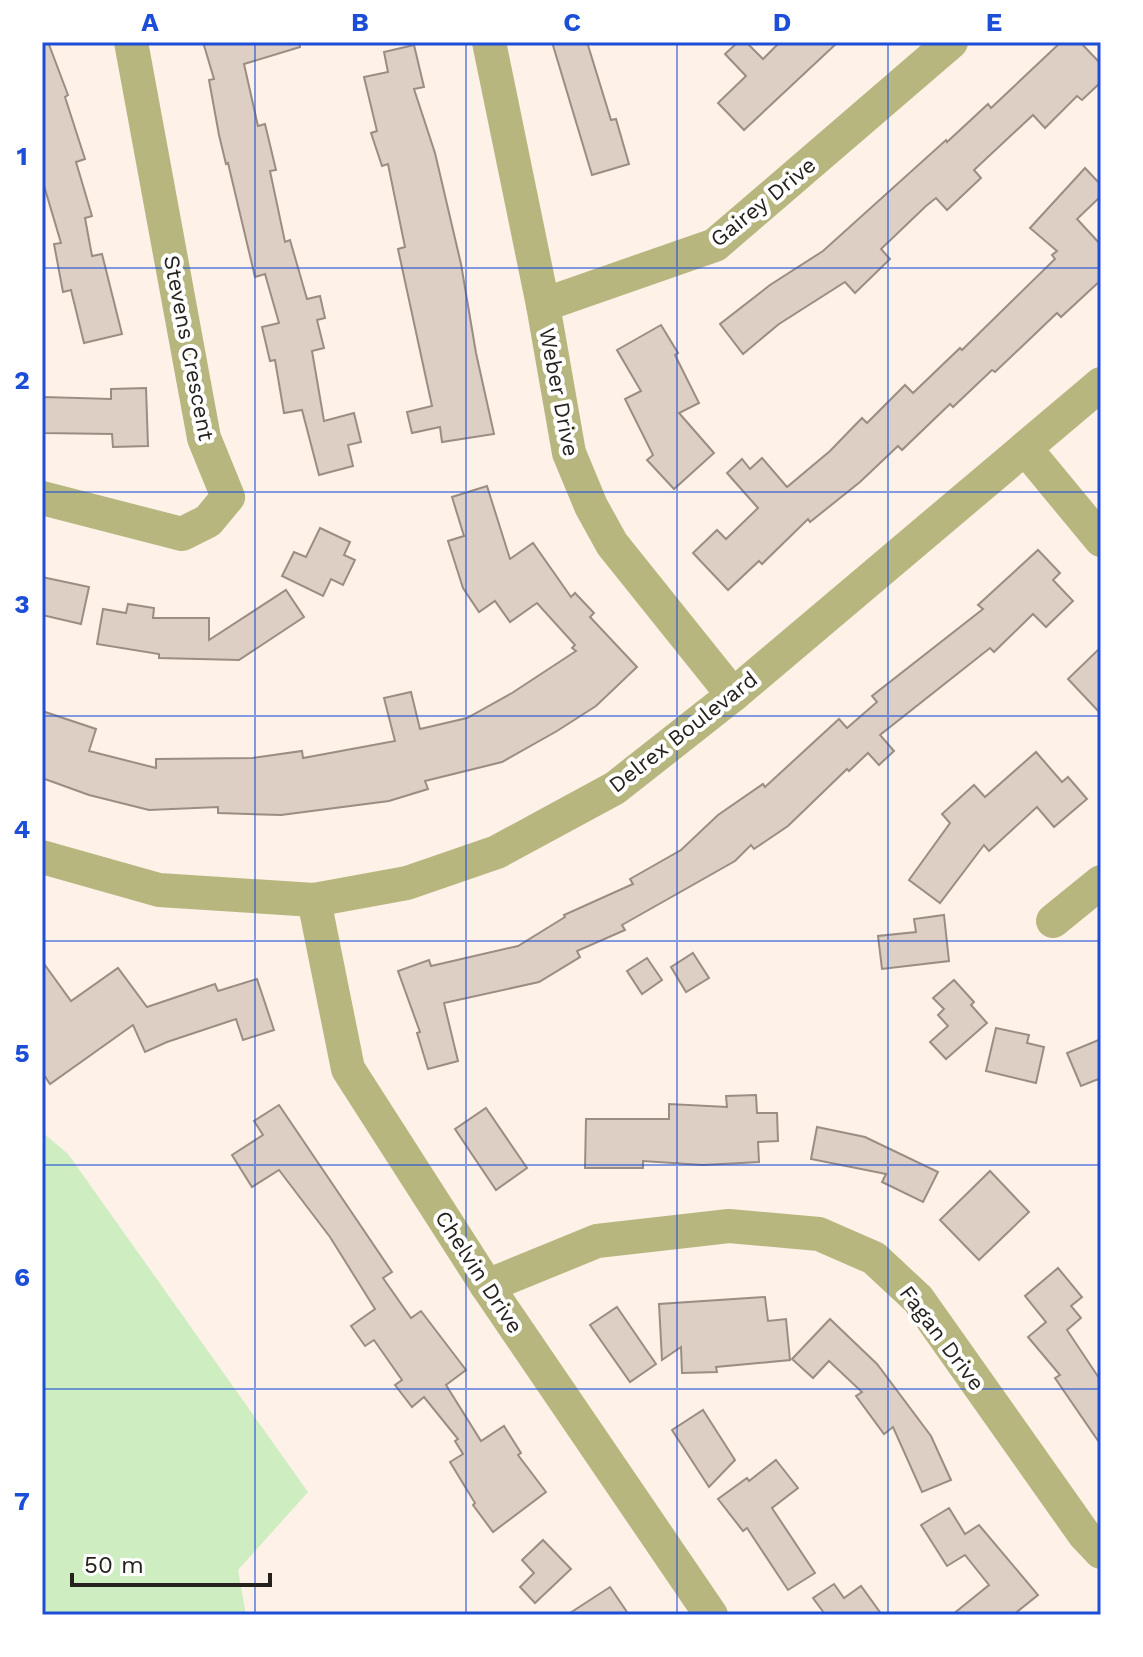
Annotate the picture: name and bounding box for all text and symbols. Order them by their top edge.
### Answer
text: A [141,7,159,37]
text: B [351,7,369,37]
text: C [563,7,581,37]
text: D [773,7,791,37]
text: E [986,7,1002,37]
text: 1 [16,141,28,171]
street label: Gairey Drive [705,152,821,252]
street label: Stevens Crescent [159,253,219,443]
street label: Weber Drive [534,326,584,458]
text: 2 [14,365,30,395]
text: 3 [14,589,30,619]
street label: Delrex Boulevard [604,666,762,798]
text: 4 [14,814,31,844]
text: 5 [14,1038,30,1068]
street label: Chelvin Drive [430,1206,528,1338]
text: 6 [14,1262,30,1292]
street label: Fagan Drive [894,1281,990,1395]
text: 7 [14,1486,30,1516]
scale bar [72,1537,270,1587]
text: 50 m [84,1551,144,1579]

